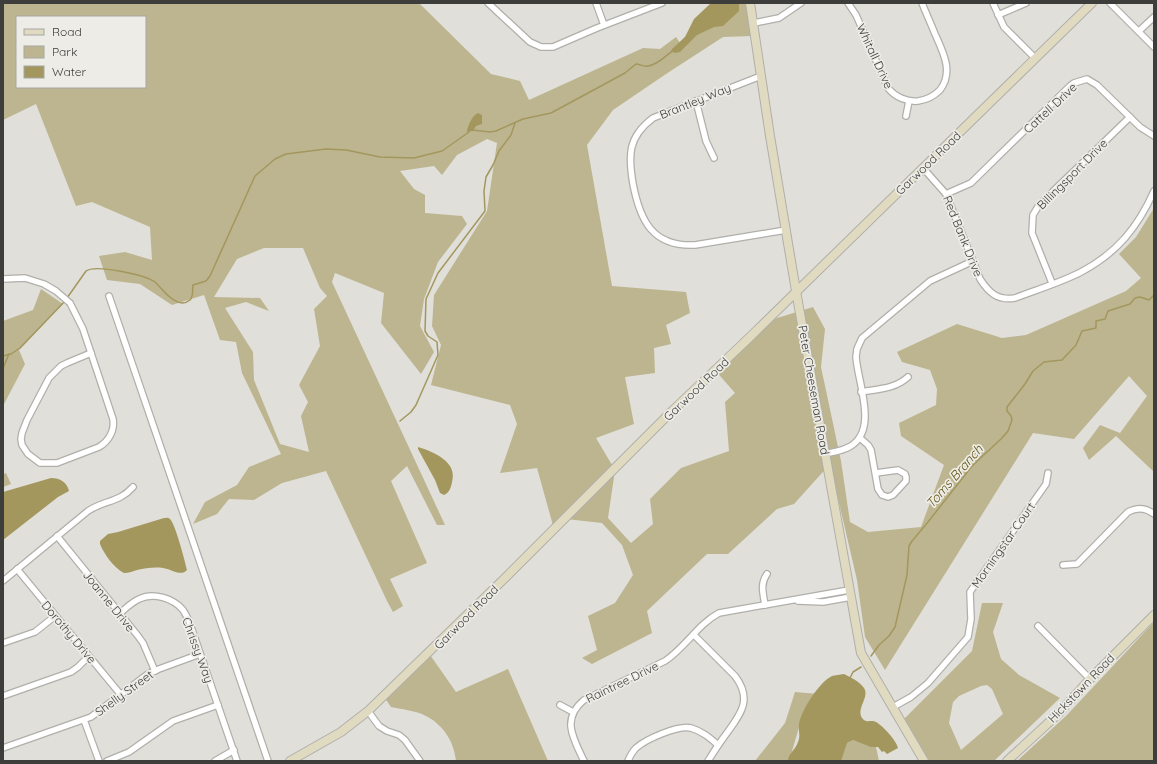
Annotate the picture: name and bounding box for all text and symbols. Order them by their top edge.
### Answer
legend [16,16,146,88]
street label: Whitall Drive [853,21,897,91]
text: Road [52,24,82,39]
text: Park [52,44,77,59]
text: Water [52,64,87,79]
street label: Cattell Drive [1020,79,1080,137]
street label: Brantley Way [657,80,733,122]
street label: Garwood Road [892,128,964,198]
street label: Billingsport Drive [1034,135,1111,212]
street label: Red Bank Drive [940,193,986,279]
street label: Peter Cheeseman Road [795,324,833,456]
street label: Garwood Road [660,354,732,424]
water label: Toms Branch [922,441,986,511]
street label: Morningstar Court [968,499,1038,591]
street label: Joanne Drive [80,567,138,635]
street label: Garwood Road [431,582,501,652]
street label: Dorothy Drive [38,598,100,667]
street label: Chrissy Way [179,615,217,685]
street label: Hickstown Road [1044,651,1118,725]
street label: Raintree Drive [583,658,661,706]
street label: Shelly Street [92,667,156,719]

